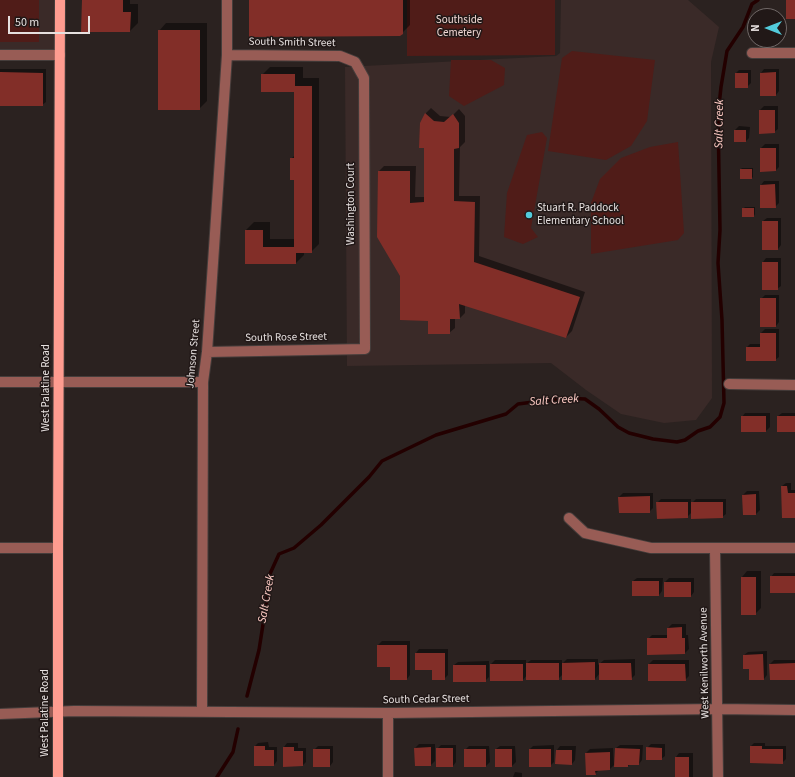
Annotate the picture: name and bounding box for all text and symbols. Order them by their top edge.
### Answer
scale bar [10,8,92,34]
north arrow [747,8,787,48]
text: 50 m [15,14,39,31]
park label: Southside Cemetery [436,14,482,40]
text: N [748,24,763,32]
street label: South Smith Street [248,36,336,50]
water label: Salt Creek [712,99,728,149]
street label: Washington Court [345,163,359,245]
place label: Stuart R. Paddock Elementary School [537,202,624,228]
marker: Stuart R. Paddock Elementary School [524,210,534,220]
street label: Johnson Street [184,319,204,389]
street label: South Rose Street [245,331,327,345]
street label: West Palatine Road [40,344,54,432]
water label: Salt Creek [529,392,579,410]
water label: Salt Creek [256,573,278,625]
street label: West Kenilworth Avenue [697,607,713,719]
street label: West Palatine Road [39,669,53,757]
street label: South Cedar Street [383,693,469,707]

